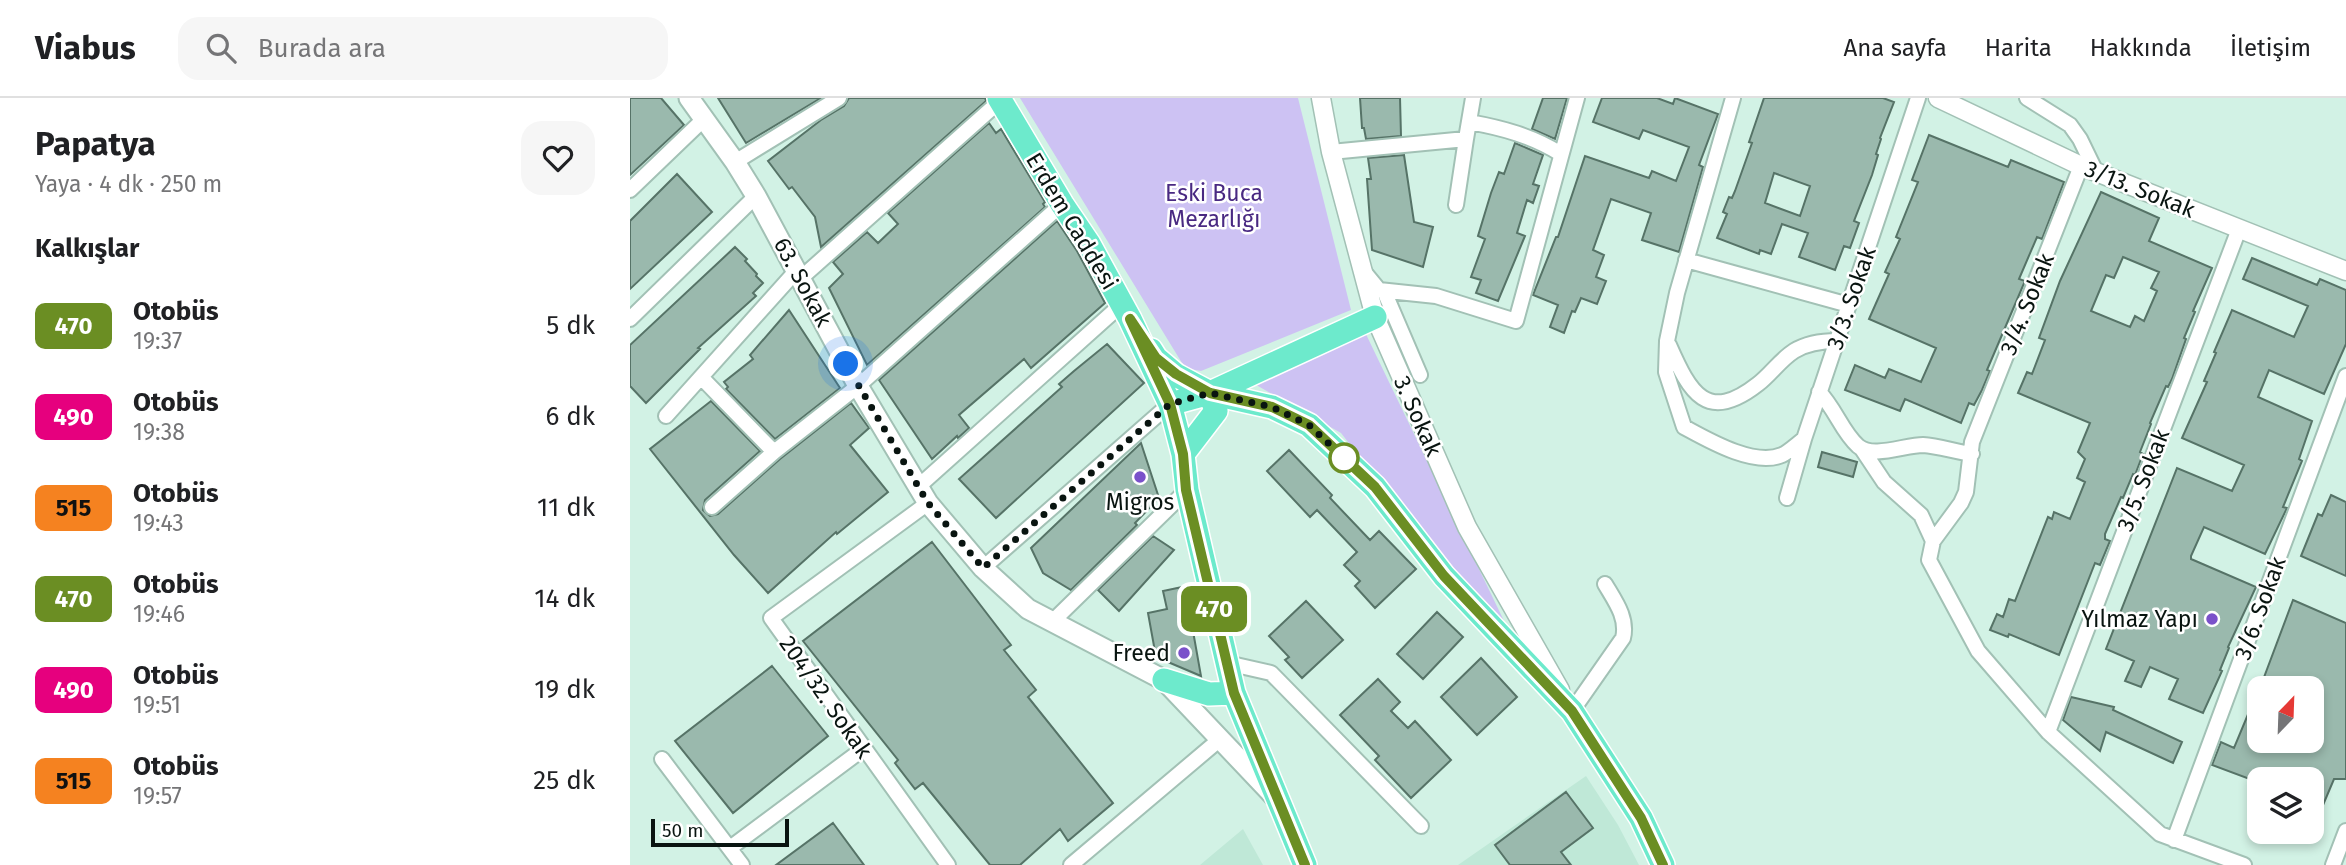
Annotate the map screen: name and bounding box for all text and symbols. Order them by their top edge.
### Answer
search box [178,17,668,80]
text: Viabus [35,28,136,68]
icon: search [202,29,240,67]
text: Burada ara [258,33,386,64]
text: Ana sayfa [1843,34,1947,62]
text: Harita [1985,34,2052,62]
text: Hakkında [2090,34,2192,62]
text: İletişim [2230,34,2311,62]
button: heart [521,121,595,195]
text: Papatya [35,124,156,164]
street label: Erdem Caddesi [1020,147,1124,295]
street label: 3/13. Sokak [2081,154,2199,224]
text: Yaya · 4 dk · 250 m [35,170,222,198]
park label: Eski Buca Mezarlığı [1165,179,1263,233]
text: Kalkışlar [35,233,139,264]
street label: 63. Sokak [768,233,838,332]
street label: 3/3. Sokak [1820,243,1882,353]
street label: 3/4. Sokak [1994,249,2060,359]
text: Otobüs [133,296,219,327]
text: 5 dk [546,310,595,341]
text: 470 [55,312,92,340]
text: 19:37 [133,327,182,355]
your location [828,346,863,381]
street label: 3. Sokak [1388,372,1448,461]
text: Otobüs [133,387,219,418]
text: 6 dk [545,401,595,432]
text: 490 [53,403,94,431]
text: 19:38 [133,418,185,446]
street label: 3/5. Sokak [2111,425,2175,535]
unlabelled marker [1329,443,1359,473]
marker: Migros [1132,469,1148,485]
text: Otobüs [133,478,219,509]
place label: Migros [1106,488,1174,516]
text: 11 dk [537,492,595,523]
text: 515 [56,494,91,522]
text: 19:43 [133,509,184,537]
street label: 3/6. Sokak [2228,552,2292,663]
text: Otobüs [133,569,219,600]
text: 14 dk [534,583,595,614]
text: 470 [55,585,92,613]
line badge: 470 [1174,586,1254,632]
text: 470 [1195,595,1233,623]
text: 19:46 [133,600,185,628]
place label: Yılmaz Yapı [2081,605,2198,633]
marker: Yılmaz Yapı [2204,611,2220,627]
street label: 204/32. Sokak [773,630,879,764]
place label: Freed [1112,639,1170,667]
marker: Freed [1176,645,1192,661]
text: Otobüs [133,660,219,691]
text: 19 dk [534,674,595,705]
text: 490 [53,676,94,704]
north arrow [2247,676,2324,752]
map controls [2247,676,2324,844]
text: 19:51 [133,691,181,719]
text: Otobüs [133,751,219,782]
text: 25 dk [533,765,595,796]
text: 515 [56,767,91,795]
button: layers [2247,767,2324,844]
text: 19:57 [133,782,182,810]
scale bar [651,816,789,848]
text: 50 m [662,819,703,842]

